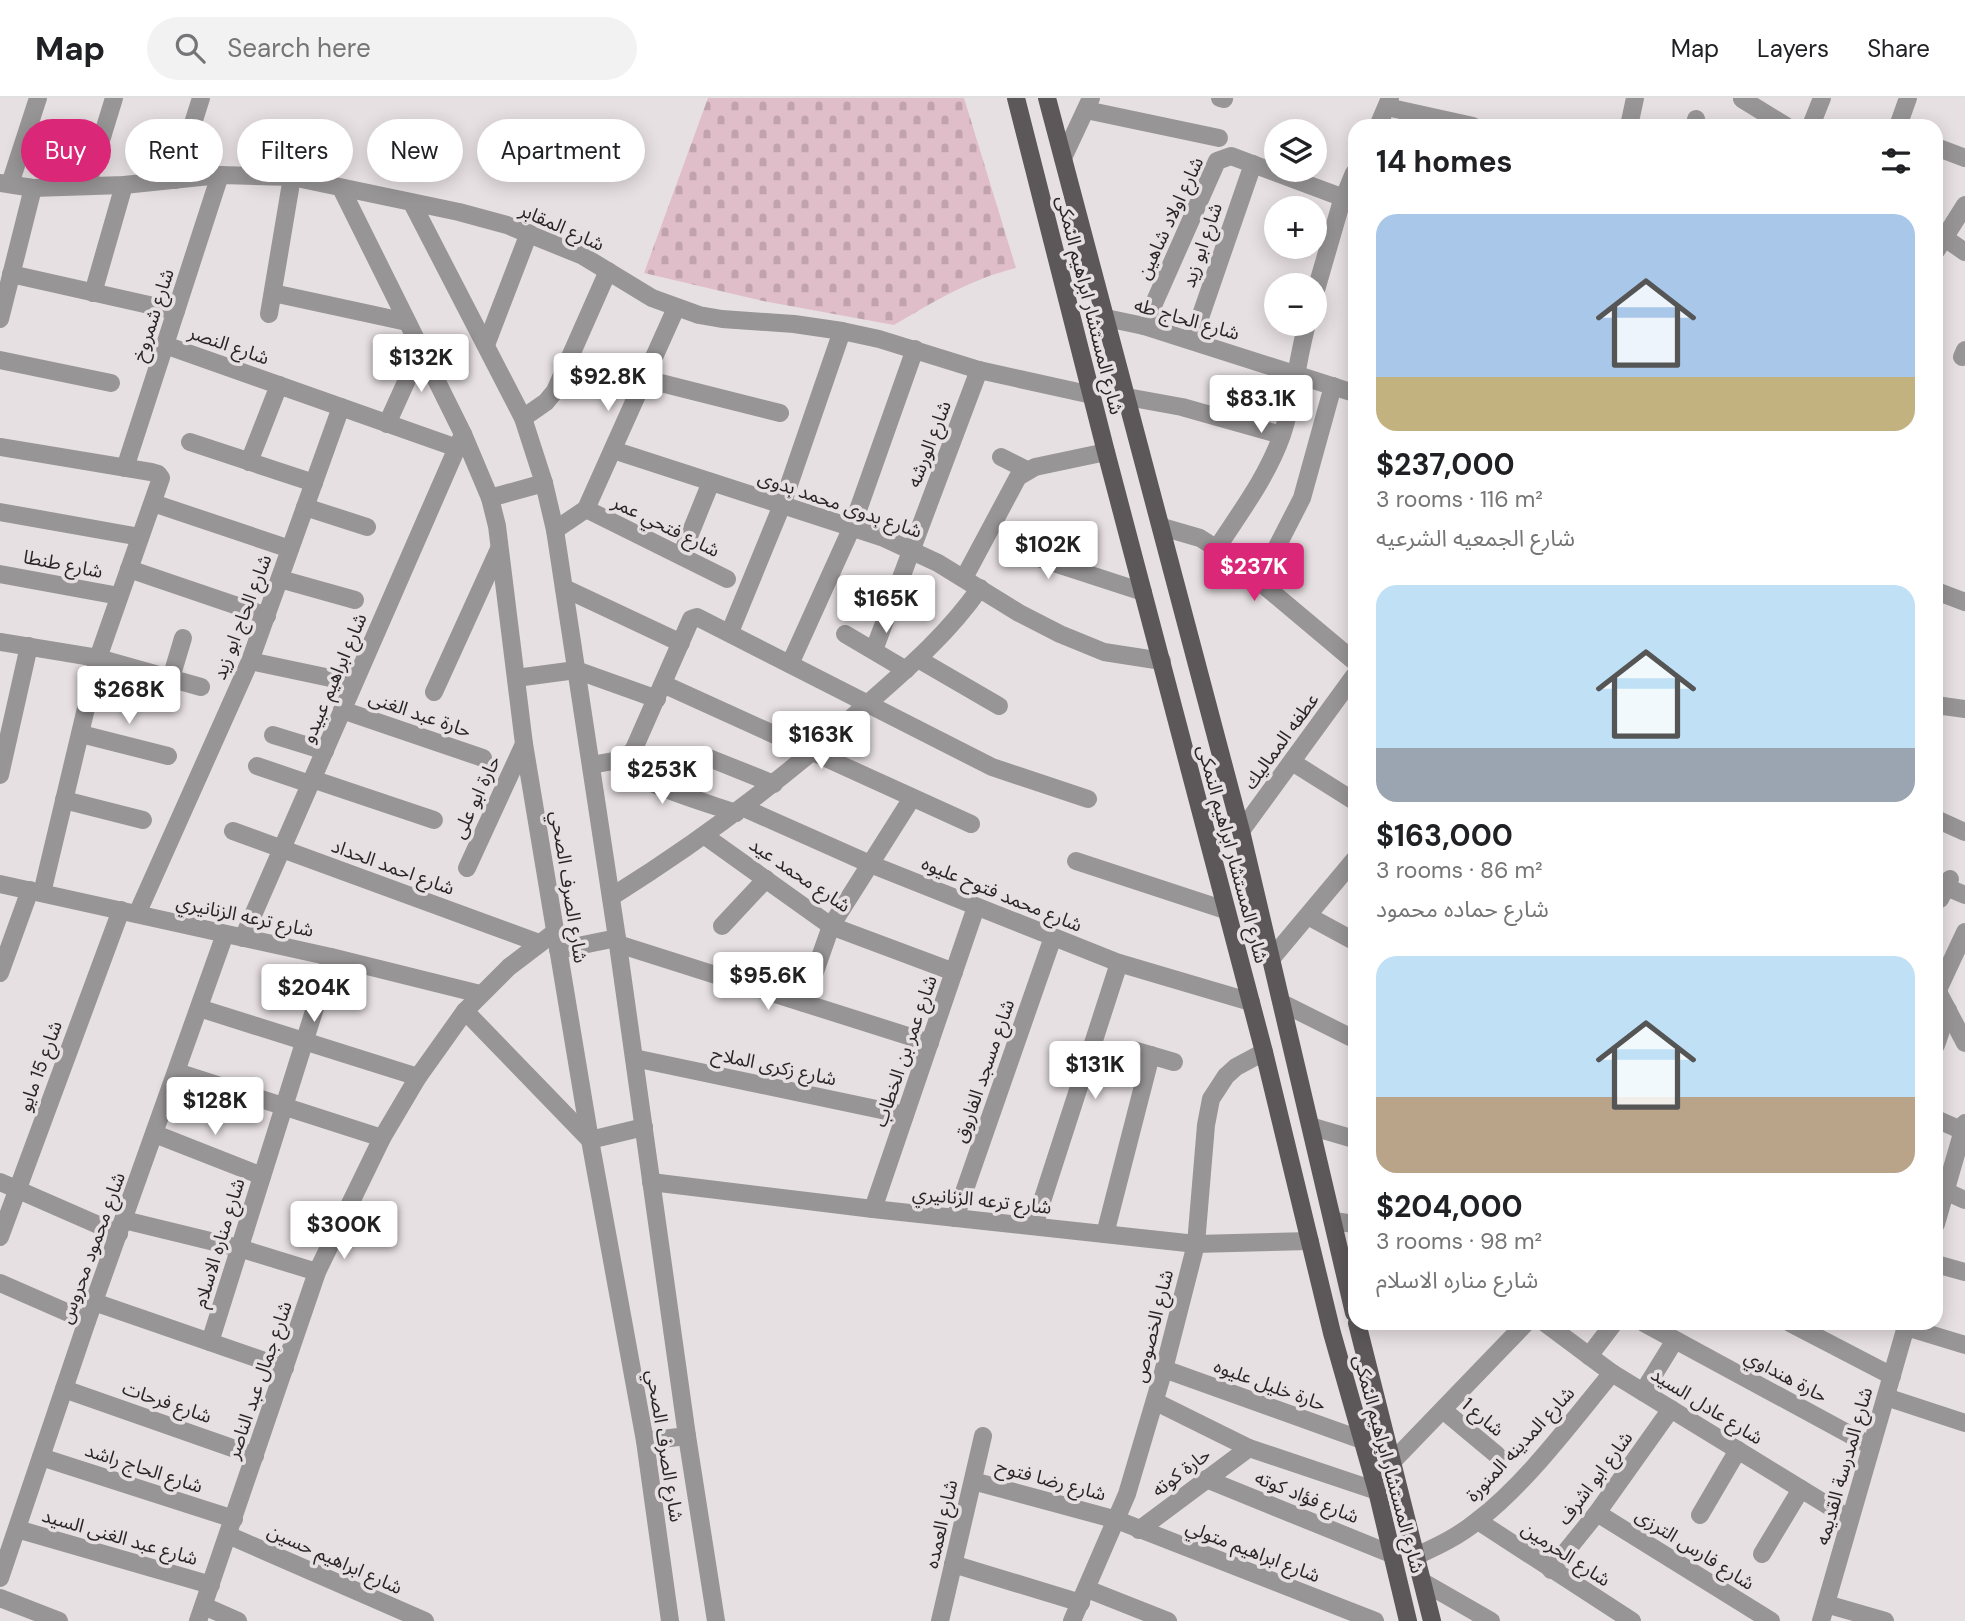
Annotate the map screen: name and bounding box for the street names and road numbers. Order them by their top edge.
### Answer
street label: شارع اولاد شاهين [1131,153,1210,284]
street label: شارع المستشار ابراهيم النمكى [1049,193,1129,418]
street label: شارع المقابر [514,197,608,258]
street label: شارع ابو زيد [1176,199,1229,291]
street label: شارع شمروخ [126,265,181,365]
street label: شارع الحاج طه [1131,292,1243,347]
street label: شارع النصر [184,319,273,371]
street label: شارع الورشه [901,397,958,491]
street label: شارع بدوى محمد بدوى [754,464,925,545]
street label: شارع فتحي عمر [606,489,724,565]
street label: شارع طنطا [21,544,105,585]
street label: شارع الحاج ابو زيد [207,551,278,684]
street label: شارع ابراهيم عبيدو [295,609,374,748]
street label: حارة عبد الغنى [365,685,475,743]
street label: عطفه المماليك [1238,688,1324,794]
street label: شارع المستشار ابراهيم النمكى [1190,742,1274,966]
street label: حارة ابو على [446,752,506,842]
street label: شارع الصرف الصحي [542,809,593,965]
street label: شارع محمد عيد [744,832,856,919]
street label: شارع احمد الحداد [328,833,458,902]
street label: شارع محمد فتوح عليوه [918,850,1086,939]
street label: شارع ترعه الزنانيري [173,889,316,945]
street label: شارع عمر بن الخطاب [867,972,944,1130]
street label: شارع مسجد الفاروق [948,996,1021,1146]
street label: شارع 15 مايو [12,1017,69,1115]
street label: شارع زكرى الملاح [709,1041,839,1092]
street label: شارع محمود محروس [53,1169,132,1327]
street label: شارع مناره الاسلام [187,1175,252,1311]
street label: شارع ترعه الزنانيري [911,1180,1053,1222]
street label: شارع الخصوص [1127,1267,1180,1385]
street label: شارع جمال عبد الناصر [220,1298,299,1464]
street label: حارة هنداوي [1739,1344,1832,1410]
street label: شارع المستشار ابراهيم النمكى [1346,1352,1430,1576]
street label: حارة خليل عليوه [1210,1353,1330,1417]
street label: شارع عادل السيد [1646,1362,1768,1451]
street label: شارع الصرف الصحي [638,1368,689,1524]
street label: شارع فرحات [119,1375,215,1430]
street label: شارع المدينه المنورة [1460,1381,1581,1508]
street label: شارع المدرسة القديمه [1810,1384,1879,1548]
street label: شارع 1 [1456,1392,1509,1443]
street label: شارع ابو اشرف [1552,1426,1639,1530]
street label: شارع الحاج راشد [82,1437,206,1500]
street label: حارة كوته [1147,1442,1215,1502]
street label: شارع رضا فتوح [993,1453,1109,1508]
street label: شارع فؤاد كوته [1251,1465,1363,1530]
street label: شارع العمده [919,1477,964,1571]
street label: شارع فارس الترزى [1630,1502,1759,1596]
street label: شارع عبد الغنى السيد [39,1503,201,1572]
street label: شارع ابراهيم متولي [1181,1514,1324,1590]
street label: شارع الحرمين [1516,1516,1615,1593]
street label: شارع ابراهيم حسين [263,1518,406,1602]

